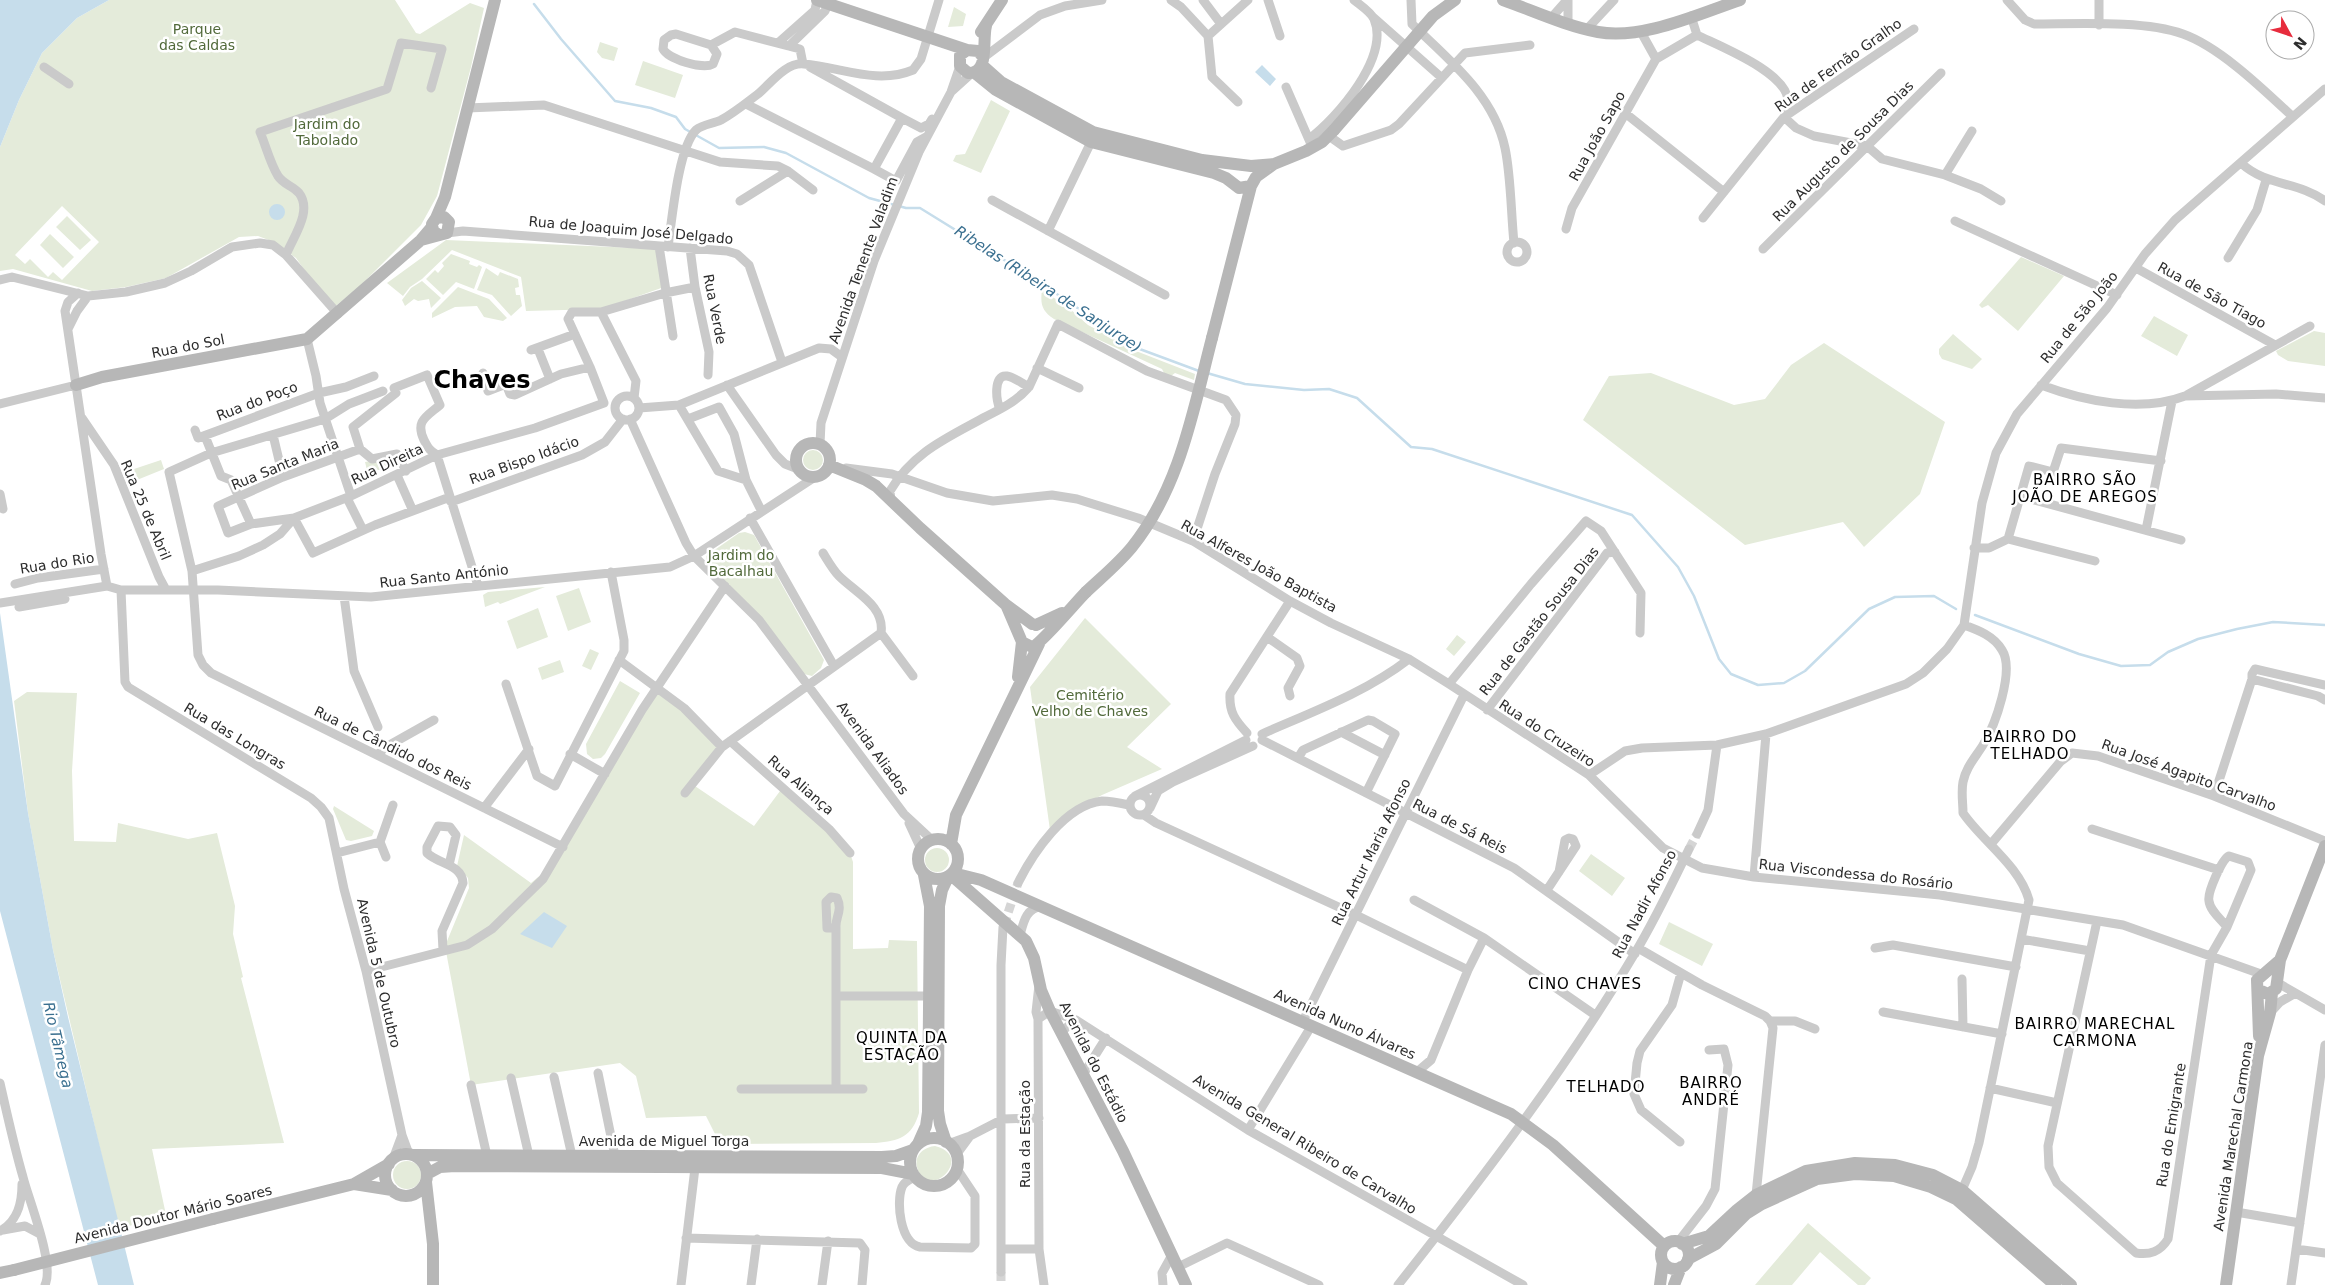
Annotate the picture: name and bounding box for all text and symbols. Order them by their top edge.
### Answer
north arrow [2265,10,2315,60]
street label: Rua de Fernão Gralho [1771,15,1905,115]
park label: Parque das Caldas [159,21,235,53]
text: N [2290,34,2310,53]
street label: Rua Augusto de Sousa Dias [1769,77,1917,225]
street label: Rua João Sapo [1566,88,1628,184]
park label: Jardim do Tabolado [293,116,360,148]
street label: Avenida Tenente Valadim [825,175,901,345]
street label: Rua de Joaquim José Delgado [528,213,734,247]
water label: Ribelas (Ribeira de Sanjurge) [951,222,1145,356]
street label: Rua de São Tiago [2155,259,2269,331]
street label: Rua de São João [2037,268,2121,366]
street label: Rua Verde [700,273,730,345]
street label: Rua do Sol [150,331,226,361]
district label: Chaves [433,366,531,394]
street label: Rua do Poço [214,378,300,424]
street label: Rua Bispo Idácio [467,433,581,487]
street label: Rua Santa Maria [229,435,341,493]
street label: Rua Direita [348,440,426,488]
street label: Rua 25 de Abril [118,458,174,562]
district label: BAIRRO SÃO JOÃO DE AREGOS [2011,470,2158,506]
street label: Rua Alferes João Baptista [1178,516,1340,616]
street label: Rua de Gastão Sousa Dias [1476,544,1602,698]
park label: Jardim do Bacalhau [707,547,774,579]
street label: Rua do Rio [19,549,95,577]
street label: Rua Santo António [379,561,509,591]
park label: Cemitério Velho de Chaves [1032,687,1148,719]
street label: Rua do Cruzeiro [1496,696,1598,770]
street label: Avenida Aliados [834,698,912,798]
street label: Rua das Longras [181,699,289,773]
street label: Rua de Cândido dos Reis [312,703,474,793]
district label: BAIRRO DO TELHADO [1983,728,2077,763]
street label: Rua José Agapito Carvalho [2099,736,2279,814]
street label: Rua Aliança [765,752,837,818]
street label: Rua Artur Maria Afonso [1328,776,1414,928]
street label: Rua de Sá Reis [1410,795,1510,857]
street label: Rua Nadir Afonso [1609,847,1679,961]
street label: Rua Viscondessa do Rosário [1758,856,1954,892]
street label: Avenida 5 de Outubro [354,897,404,1049]
district label: CINO CHAVES [1528,975,1642,993]
street label: Avenida Nuno Álvares [1272,986,1418,1062]
street label: Avenida do Estádio [1057,999,1131,1125]
water label: Rio Tâmega [39,1000,77,1090]
district label: BAIRRO MARECHAL CARMONA [2015,1015,2175,1050]
district label: QUINTA DA ESTAÇÃO [856,1029,948,1064]
street label: Avenida Marechal Carmona [2210,1040,2256,1232]
street label: Rua do Emigrante [2153,1062,2189,1188]
street label: Avenida General Ribeiro de Carvalho [1190,1071,1420,1217]
district label: BAIRRO ANDRÉ [1679,1074,1743,1109]
district label: TELHADO [1566,1078,1645,1096]
street label: Rua da Estação [1017,1080,1033,1188]
street label: Avenida de Miguel Torga [579,1133,749,1149]
street label: Avenida Doutor Mário Soares [72,1182,274,1246]

